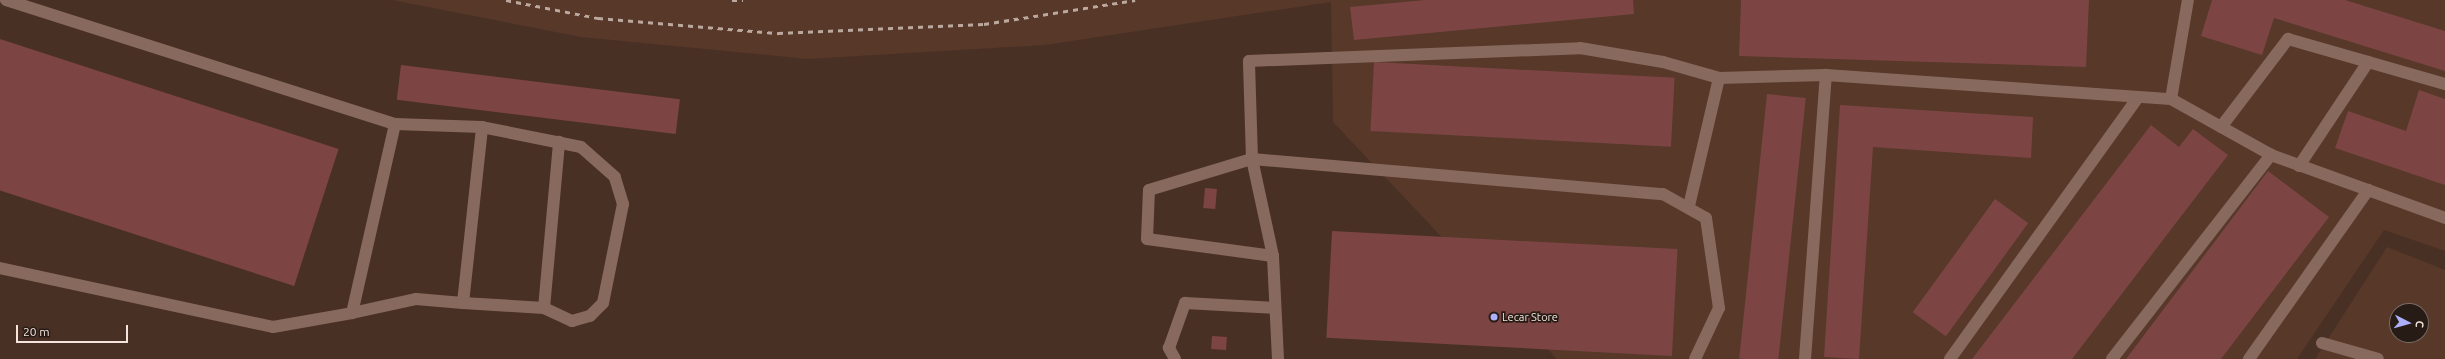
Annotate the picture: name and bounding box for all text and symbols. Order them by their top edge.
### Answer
north arrow [2389,303,2429,343]
place label: Lecar Store [1502,310,1558,324]
marker: Lecar Store [1489,312,1499,322]
scale bar [18,317,130,343]
text: С [2414,320,2426,328]
text: 20 m [23,325,50,338]

